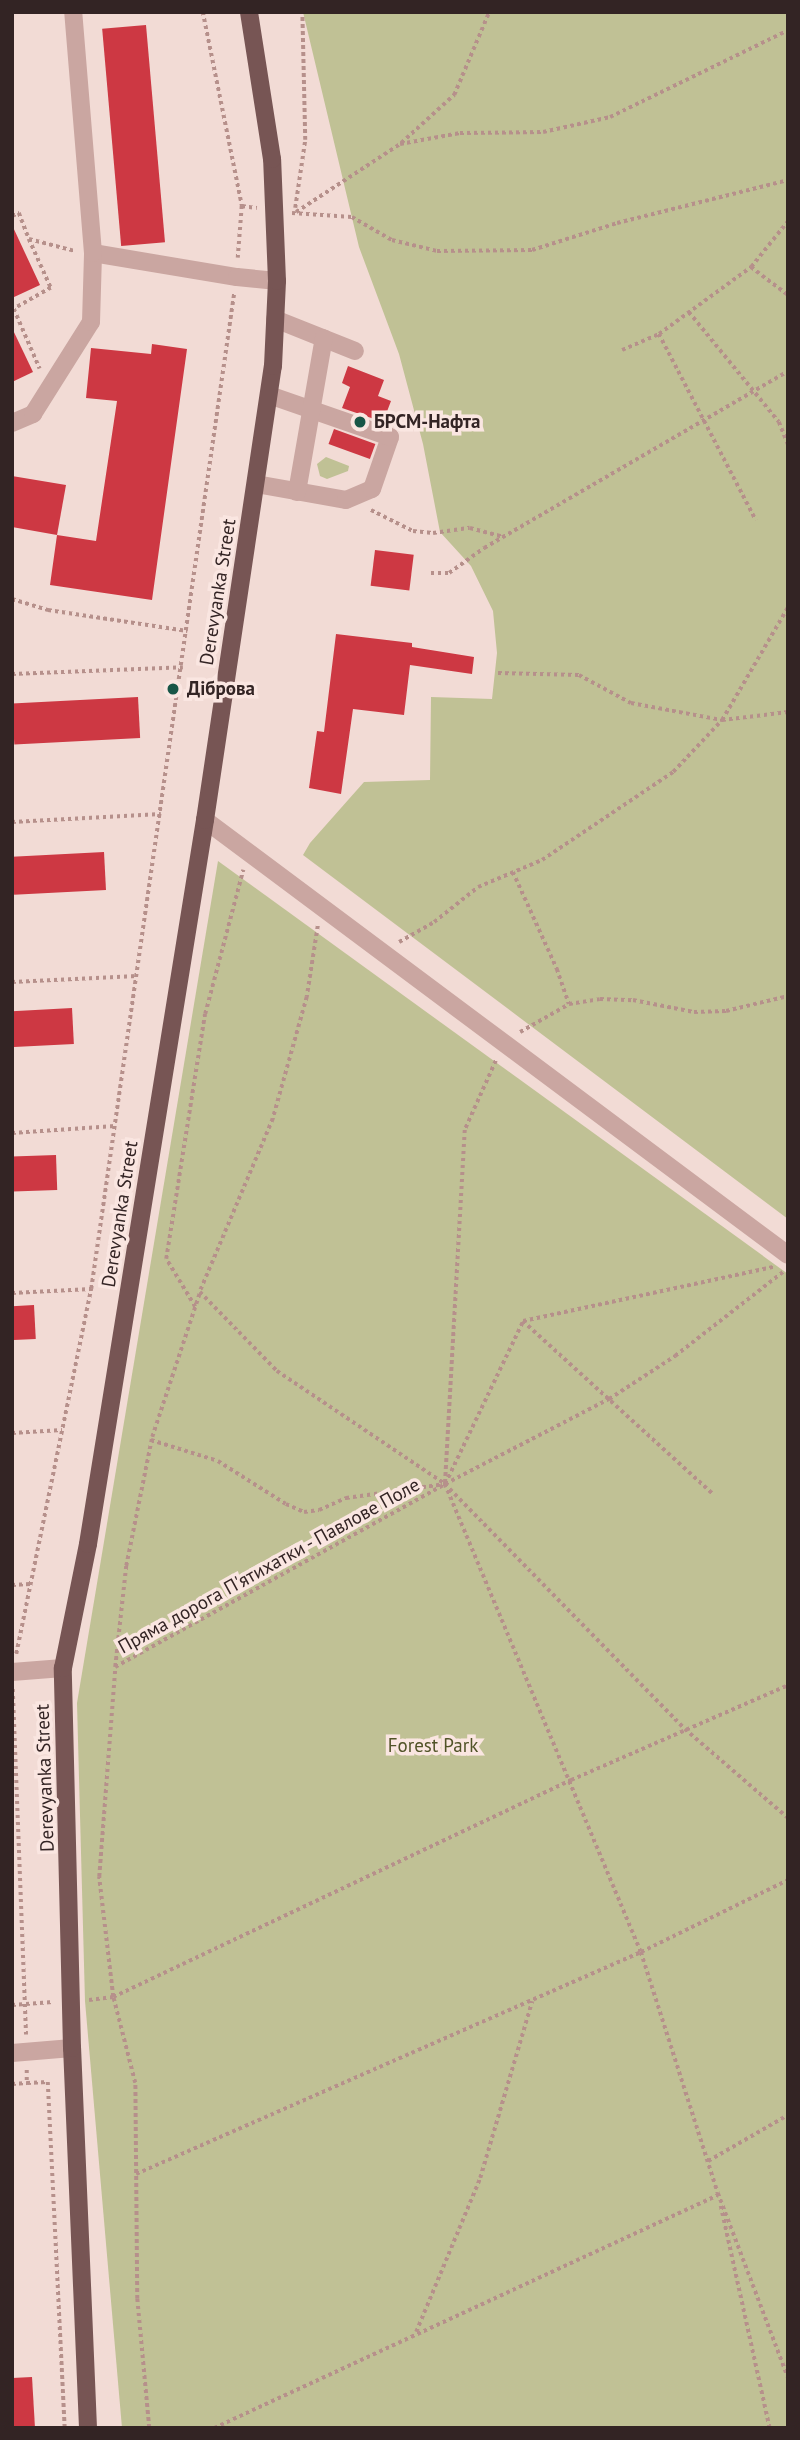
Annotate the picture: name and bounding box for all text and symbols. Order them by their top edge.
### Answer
place label: БРСМ-Нафта [374,411,480,433]
marker: БРСМ-Нафта [352,414,368,430]
street label: Derevyanka Street [195,517,241,667]
place label: Діброва [187,678,255,700]
marker: Діброва [165,681,181,697]
street label: Derevyanka Street [97,1139,143,1289]
street label: Пряма дорога П'ятихатки - Павлове Поле [113,1473,425,1659]
street label: Derevyanka Street [31,1704,59,1852]
park label: Forest Park [388,1735,478,1757]

